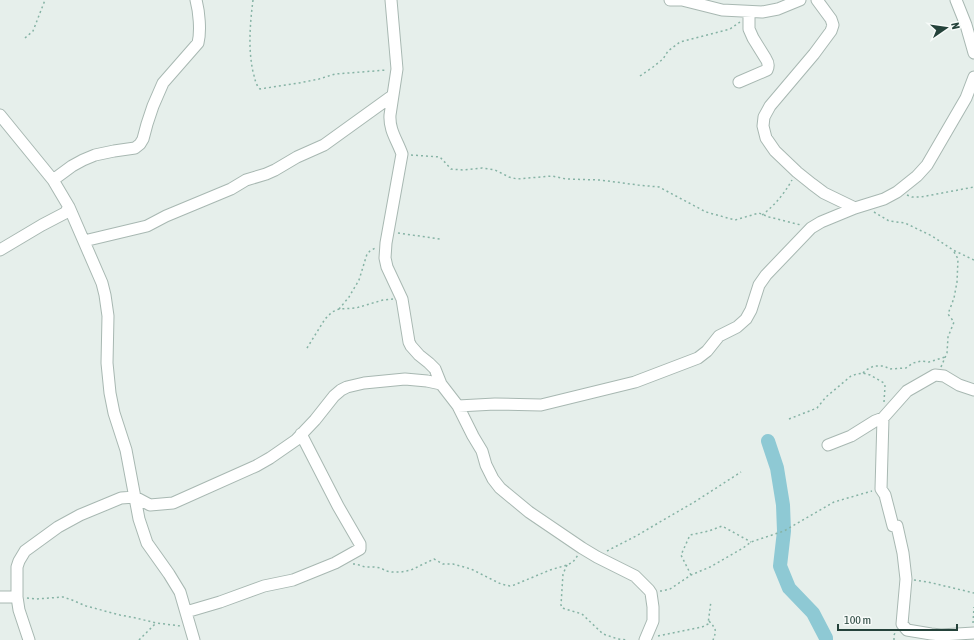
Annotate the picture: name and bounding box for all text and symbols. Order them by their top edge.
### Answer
north arrow [926,8,966,48]
text: N [949,21,962,30]
scale bar [838,606,957,632]
text: 100 m [844,613,871,627]

